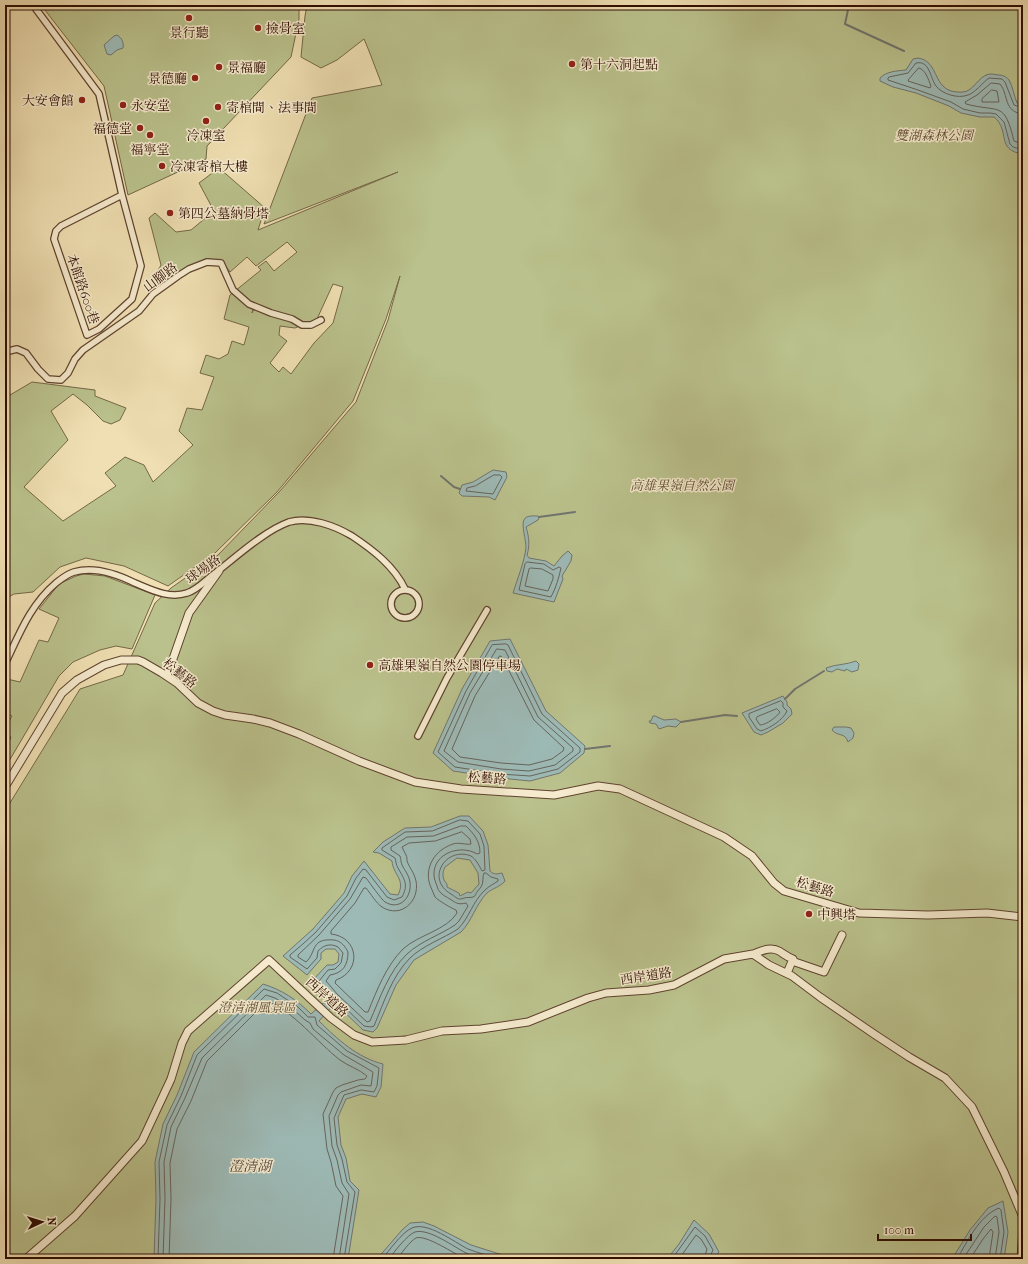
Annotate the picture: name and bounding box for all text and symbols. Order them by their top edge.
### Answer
marker: 景行聽 [184,13,194,23]
place label: 撿骨室 [266,21,305,36]
marker: 撿骨室 [253,23,263,33]
place label: 景行聽 [169,25,209,40]
place label: 第十六洞起點 [580,57,658,72]
marker: 第十六洞起點 [567,59,577,69]
place label: 景福廳 [227,60,266,75]
marker: 景福廳 [214,62,224,72]
place label: 景德廳 [148,71,187,86]
marker: 景德廳 [190,73,200,83]
place label: 大安會館 [22,93,74,108]
marker: 大安會館 [77,95,87,105]
place label: 永安堂 [131,98,170,113]
marker: 永安堂 [118,100,128,110]
place label: 寄棺間、法事間 [226,100,317,115]
marker: 寄棺間、法事間 [213,102,223,112]
marker: 冷凍室 [201,116,211,126]
place label: 福德堂 [93,121,132,136]
marker: 福德堂 [135,123,145,133]
place label: 冷凍室 [186,128,226,143]
park label: 雙湖森林公園 [895,128,975,143]
marker: 福寧堂 [145,130,155,140]
place label: 福寧堂 [130,142,170,157]
place label: 冷凍寄棺大樓 [170,159,248,174]
marker: 冷凍寄棺大樓 [157,161,167,171]
place label: 第四公墓納骨塔 [178,206,269,221]
marker: 第四公墓納骨塔 [165,208,175,218]
street label: 本館路600巷 [64,252,102,326]
street label: 山腳路 [140,259,180,295]
park label: 高雄果嶺自然公園 [630,478,736,493]
street label: 球場路 [183,551,223,587]
street label: 松藝路 [160,655,200,691]
place label: 高雄果嶺自然公園停車場 [378,658,521,673]
marker: 高雄果嶺自然公園停車場 [365,660,375,670]
street label: 松藝路 [467,769,507,787]
street label: 松藝路 [794,874,836,900]
place label: 中興塔 [817,907,856,922]
marker: 中興塔 [804,909,814,919]
street label: 西岸道路 [619,965,673,987]
street label: 西岸道路 [303,974,351,1020]
park label: 澄清湖風景區 [218,1000,298,1015]
water label: 澄清湖 [229,1158,274,1175]
north arrow [22,1202,62,1242]
scale bar [878,1216,971,1242]
text: N [45,1217,58,1227]
text: 100 m [884,1223,914,1237]

